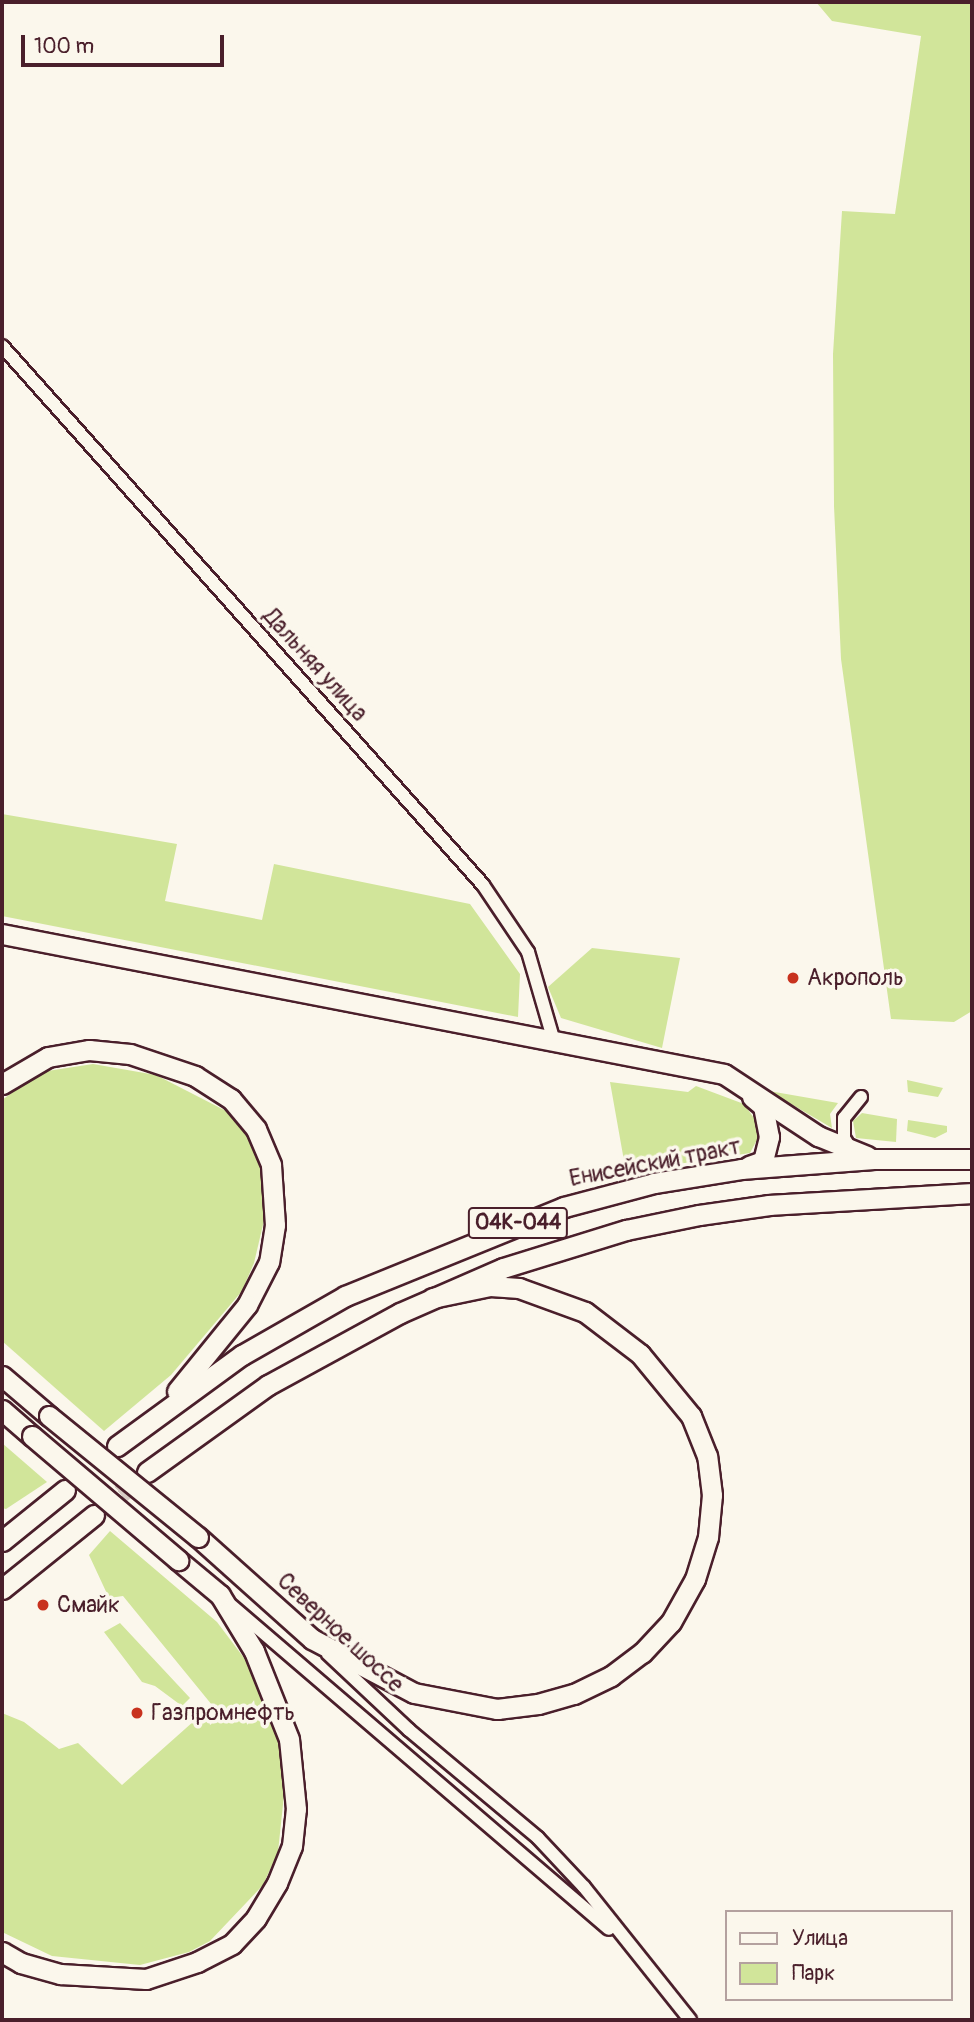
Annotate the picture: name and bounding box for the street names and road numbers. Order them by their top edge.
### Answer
street label: Дальняя улица [257,603,373,727]
street label: Енисейский тракт [567,1133,743,1193]
road number: 04К-044 [467,1206,569,1240]
street label: Северное шоссе [271,1567,409,1699]

